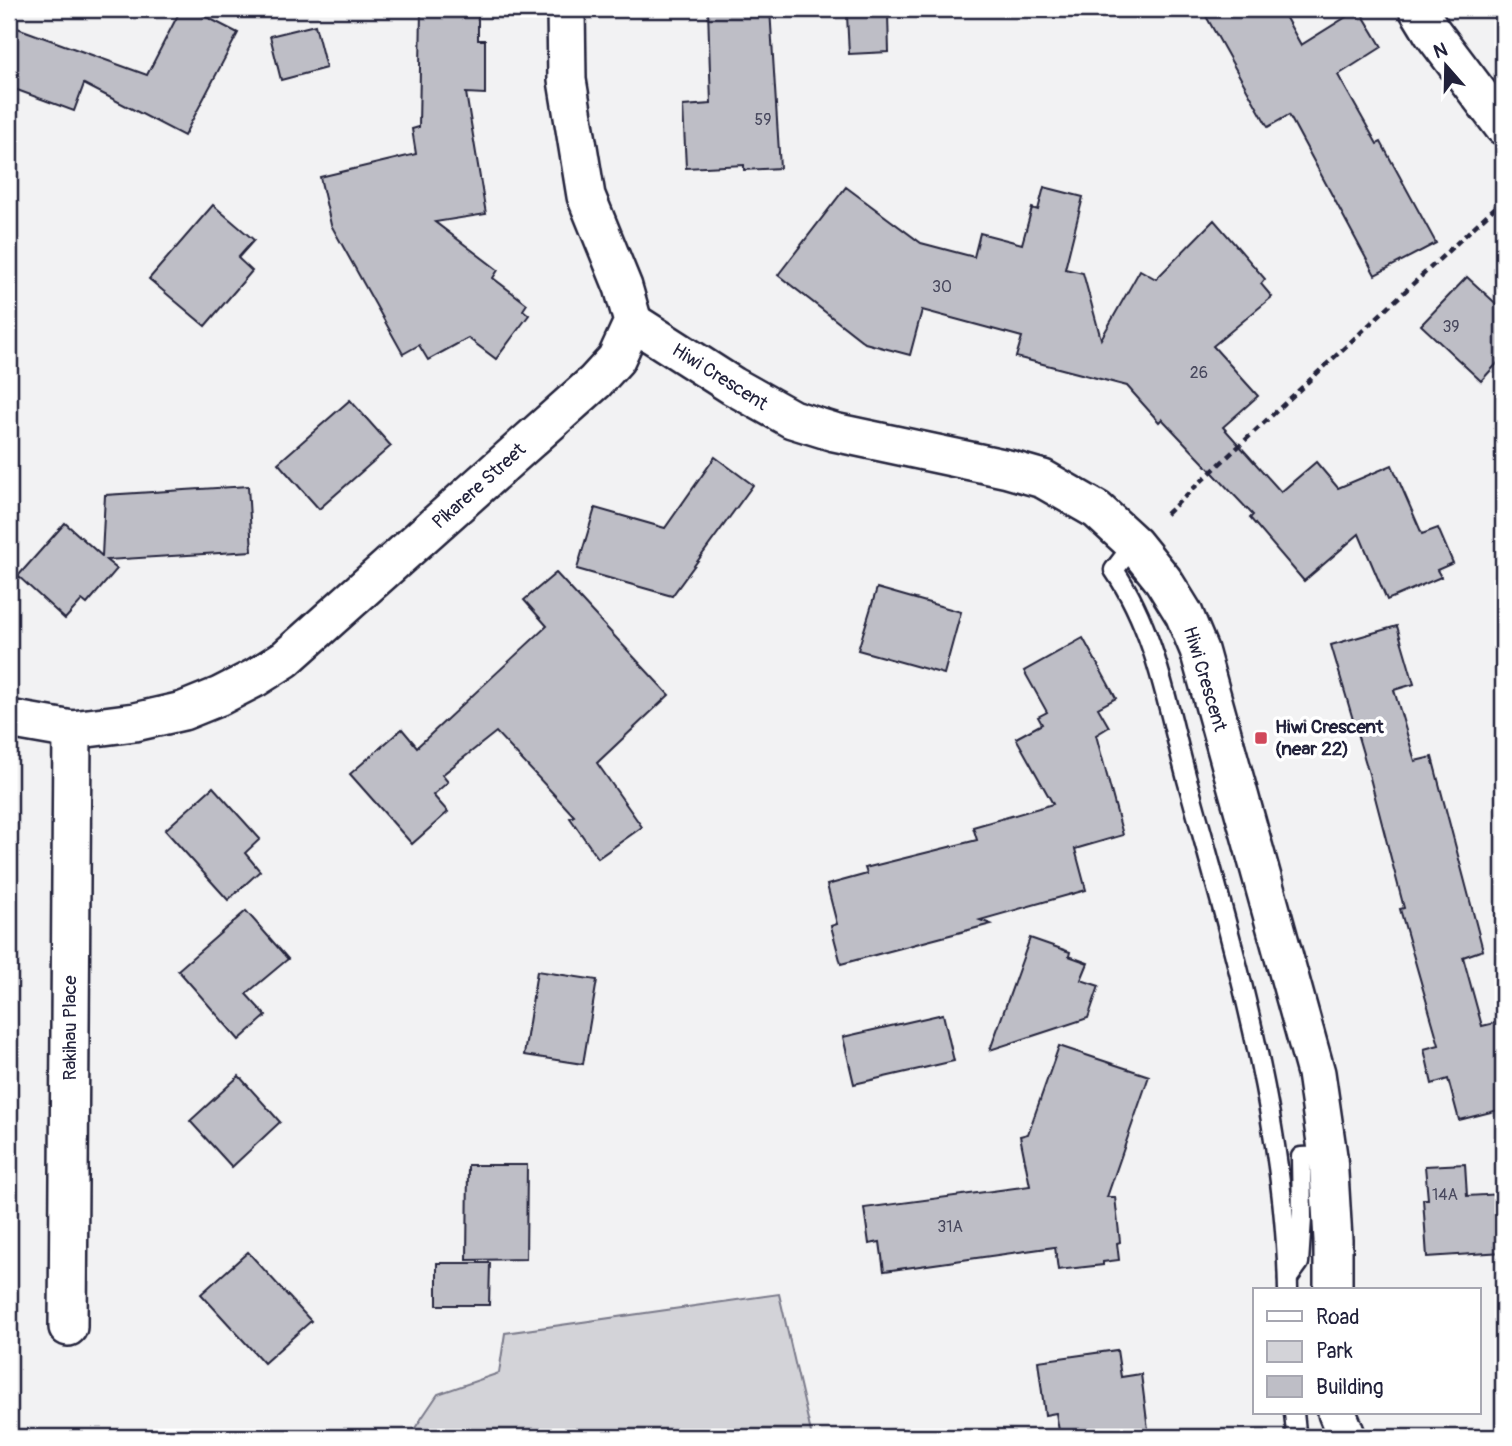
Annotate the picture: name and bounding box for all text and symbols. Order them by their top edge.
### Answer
north arrow [1410,32,1480,102]
text: N [1430,37,1451,64]
house number: 59 [755,110,771,130]
house number: 30 [932,277,952,297]
house number: 39 [1442,317,1460,337]
street label: Hiwi Crescent [668,338,773,416]
house number: 26 [1190,363,1208,383]
street label: Pikarere Street [427,437,531,534]
street label: Hiwi Crescent [1178,624,1232,735]
place label: Hiwi Crescent (near 22) [1275,715,1385,761]
marker: Hiwi Crescent (near 22) [1253,730,1269,746]
street label: Rakihau Place [58,975,82,1081]
house number: 14A [1432,1185,1458,1205]
house number: 31A [937,1217,963,1237]
legend [1253,1288,1480,1414]
text: Road [1316,1304,1360,1331]
text: Park [1316,1338,1353,1365]
text: Building [1316,1374,1383,1401]

